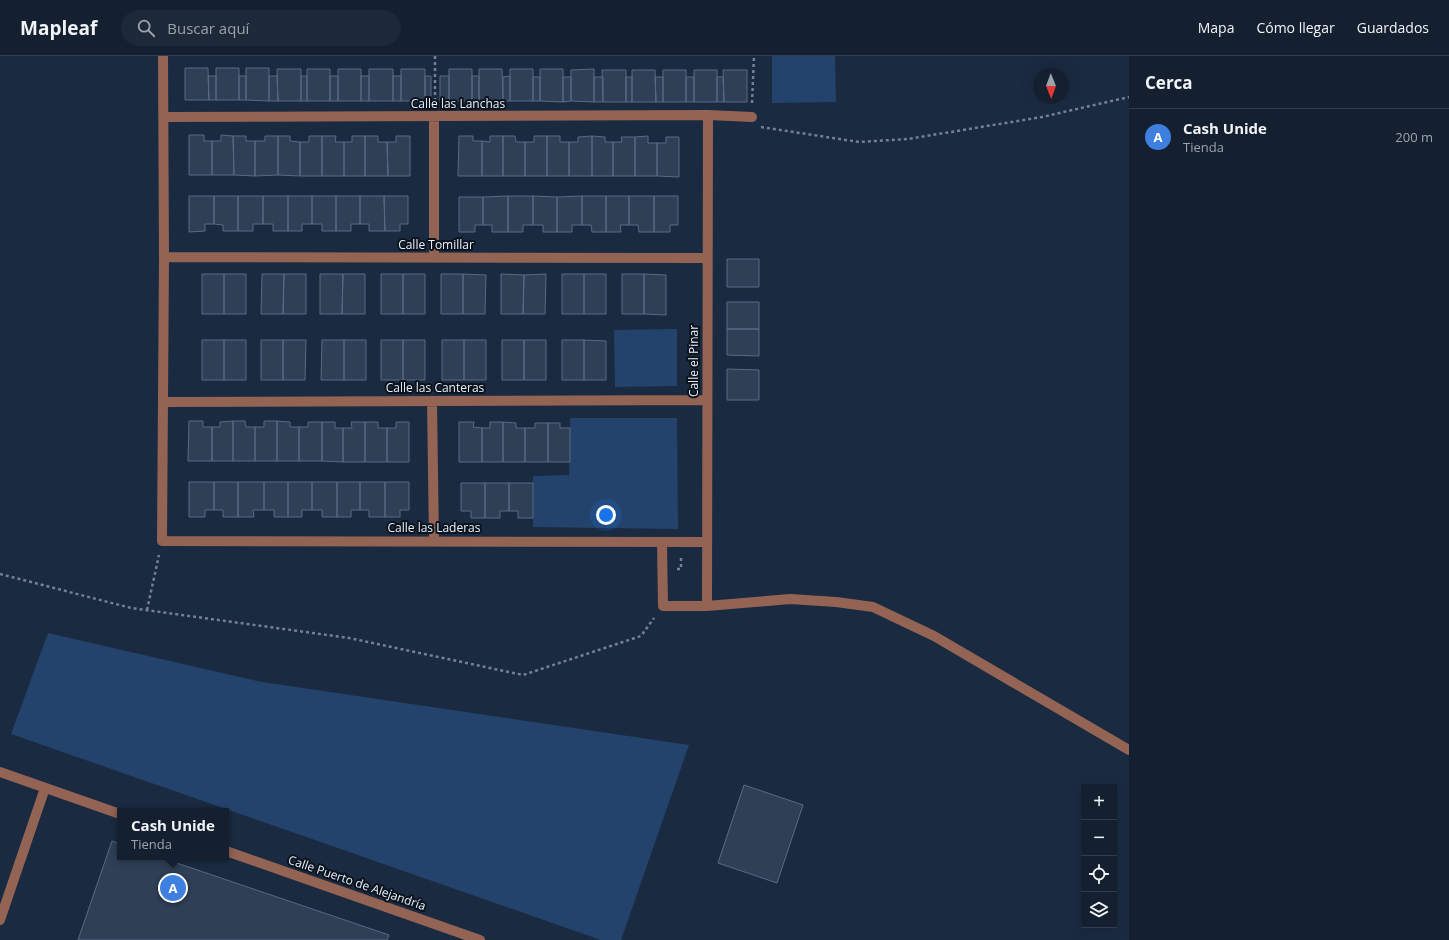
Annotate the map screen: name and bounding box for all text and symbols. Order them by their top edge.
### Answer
search box [121,10,401,46]
text: Mapleaf [20,15,97,41]
icon: search [135,17,157,39]
text: Buscar aquí [167,18,249,38]
text: Mapa [1198,18,1234,37]
text: Cómo llegar [1256,18,1335,37]
text: Guardados [1357,18,1429,37]
north arrow [1033,68,1069,104]
text: Cerca [1145,71,1193,94]
street label: Calle las Lanchas [411,95,506,112]
text: Cash Unide [1183,118,1267,138]
text: A [1154,128,1162,146]
text: 200 m [1395,128,1433,146]
text: Tienda [1183,138,1224,156]
street label: Calle Tomillar [398,236,474,253]
street label: Calle el Pinar [685,325,702,397]
street label: Calle las Canteras [386,379,485,396]
your location [596,505,616,525]
street label: Calle las Laderas [388,519,481,536]
map controls [1081,784,1117,928]
button: + [1081,784,1117,820]
popup [117,808,229,860]
text: Cash Unide [131,815,215,835]
button: − [1081,820,1117,856]
text: Tienda [131,835,172,853]
street label: Calle Puerto de Alejandría [286,851,428,914]
button: locate [1081,856,1117,892]
pin: A [160,873,186,903]
button: layers [1081,892,1117,928]

